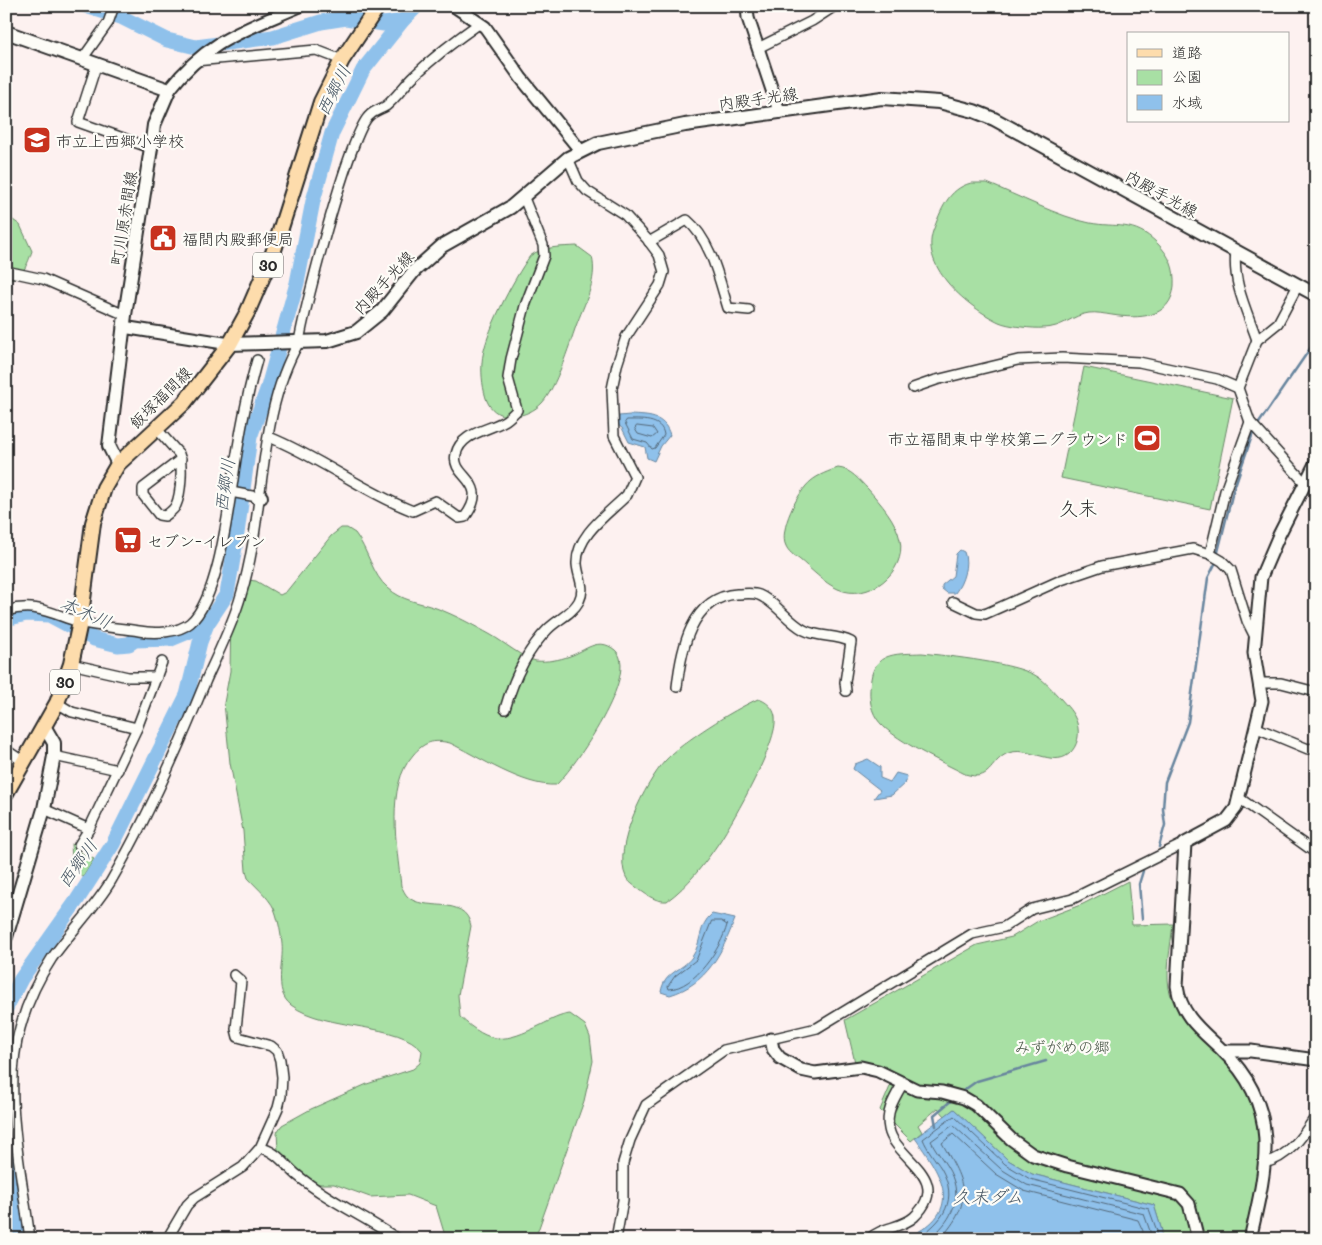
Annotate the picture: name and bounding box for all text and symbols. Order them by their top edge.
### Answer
legend [1127,32,1290,122]
text: 道路 [1172,42,1202,62]
water label: 西郷川 [310,60,356,120]
text: 公園 [1172,66,1202,86]
street label: 内殿手光線 [717,82,799,114]
text: 水域 [1172,92,1202,112]
school or university icon: 市立上西郷小学校 [22,125,52,155]
place label: 市立上西郷小学校 [56,130,184,151]
street label: 内殿手光線 [1122,164,1202,222]
street label: 町川原赤間線 [105,169,141,267]
public building icon: 福間内殿郵便局 [148,223,178,253]
place label: 福間内殿郵便局 [182,228,294,249]
street label: 内殿手光線 [348,246,418,318]
road number: 30 [253,252,283,278]
street label: 飯塚福間線 [124,361,196,433]
sports icon: 市立福間東中学校第二グラウンド [1132,423,1162,453]
place label: 市立福間東中学校第二グラウンド [888,428,1128,449]
water label: 西郷川 [208,457,240,513]
district label: 久末 [1059,495,1097,520]
supermarket icon: セブン-イレブン [113,525,143,555]
place label: セブン-イレブン [147,530,266,551]
water label: 本木川 [56,590,116,634]
road number: 30 [50,670,80,694]
water label: 西郷川 [52,834,102,892]
park label: みずがめの郷 [1014,1036,1110,1057]
water label: 久末ダム [953,1184,1023,1208]

